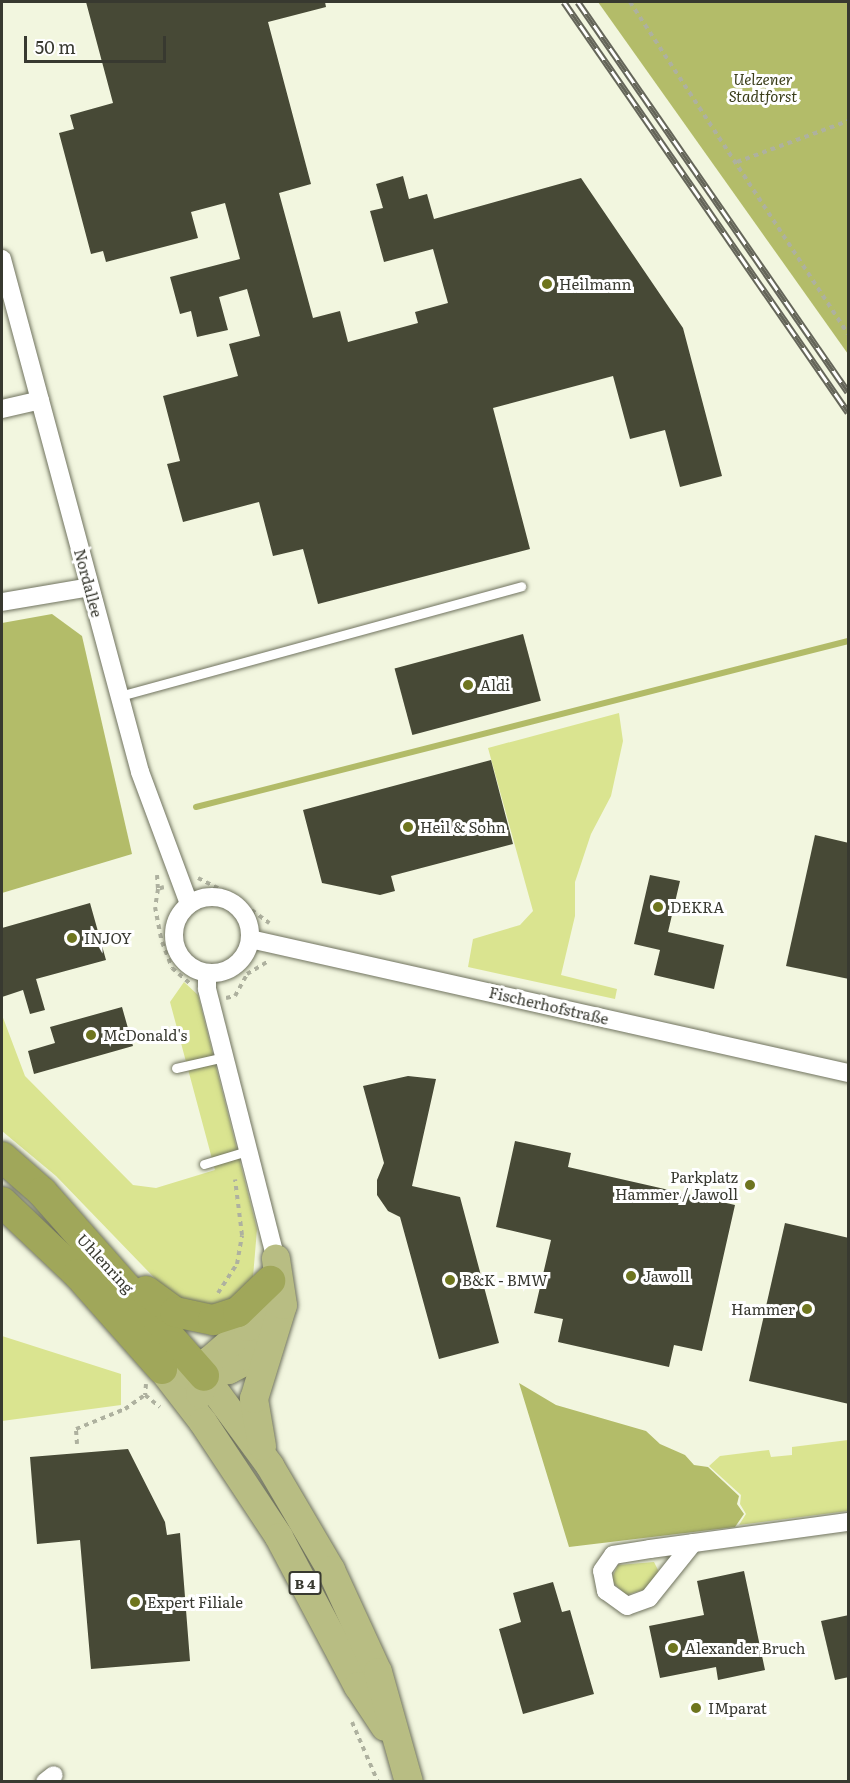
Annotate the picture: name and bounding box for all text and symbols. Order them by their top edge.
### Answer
scale bar [27,24,170,62]
text: 50 m [35,33,76,60]
park label: Uelzener Stadtforst [729,69,797,104]
place label: Heilmann [559,275,631,293]
marker: Heilmann [540,277,554,291]
street label: Nordallee [71,547,107,619]
place label: Aldi [480,676,510,694]
marker: Aldi [461,678,475,692]
place label: Heil & Sohn [420,818,506,836]
marker: Heil & Sohn [401,820,415,834]
place label: DEKRA [670,898,724,916]
marker: DEKRA [651,900,665,914]
place label: INJOY [84,929,132,947]
marker: INJOY [65,931,79,945]
street label: Fischerhofstraße [487,982,611,1028]
place label: McDonald's [103,1026,187,1044]
marker: McDonald's [84,1028,98,1042]
place label: Parkplatz Hammer / Jawoll [615,1167,738,1202]
marker: Parkplatz Hammer / Jawoll [743,1178,757,1192]
street label: Uhlenring [74,1230,138,1296]
place label: Jawoll [643,1267,690,1285]
marker: Jawoll [624,1269,638,1283]
place label: B&K - BMW [462,1271,548,1289]
marker: B&K - BMW [443,1273,457,1287]
place label: Hammer [731,1300,795,1318]
marker: Hammer [800,1302,814,1316]
road number: B 4 [288,1572,322,1594]
place label: Expert Filiale [147,1593,243,1611]
marker: Expert Filiale [128,1595,142,1609]
place label: Alexander Bruch [685,1639,806,1657]
marker: Alexander Bruch [666,1641,680,1655]
place label: IMparat [708,1699,767,1717]
marker: IMparat [689,1701,703,1715]

